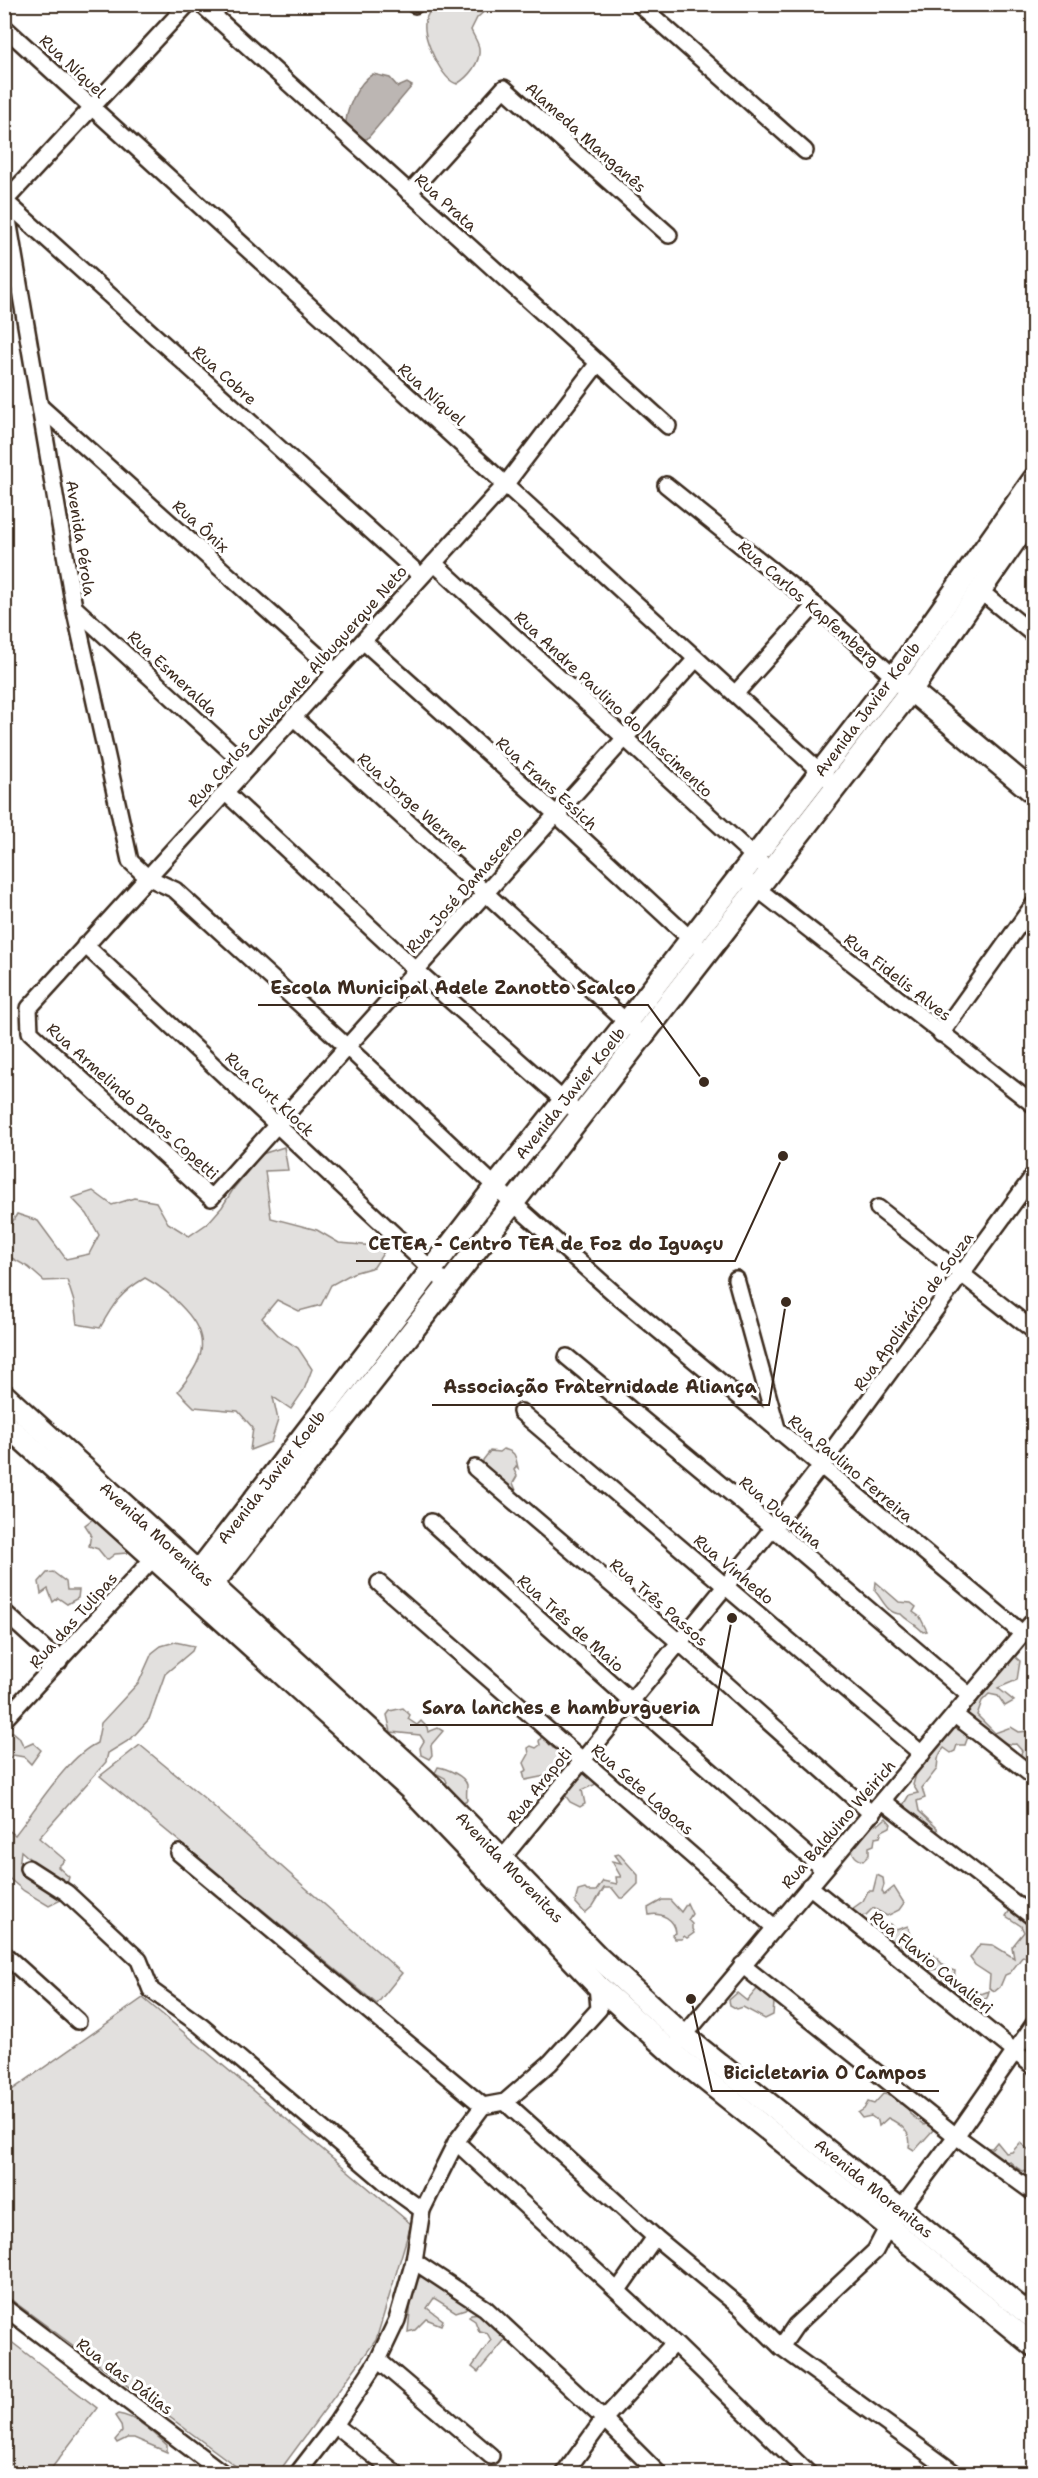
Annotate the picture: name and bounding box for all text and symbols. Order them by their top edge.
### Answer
street label: Rua Níquel [35,30,111,103]
street label: Alameda Manganês [521,78,651,197]
street label: Rua Prata [410,169,481,236]
street label: Rua Cobre [188,341,261,410]
street label: Rua Níquel [393,359,470,430]
street label: Avenida Pérola [61,479,100,597]
street label: Rua Ônix [168,495,233,557]
street label: Rua Carlos Kapfemberg [734,536,884,671]
street label: Rua Carlos Calvacante Albuquerque Neto [183,561,412,812]
street label: Rua Andre Paulino do Nascimento [510,607,717,802]
street label: Rua Esmeralda [123,626,222,721]
street label: Avenida Javier Koelb [810,637,925,781]
street label: Rua Frans Essich [491,732,602,835]
street label: Rua Jorge Werner [353,748,472,859]
street label: Rua José Damasceno [402,821,527,957]
street label: Rua Fidelis Alves [840,929,956,1026]
callout: Escola Municipal Adele Zanotto Scalco [258,969,648,1005]
text: Escola Municipal Adele Zanotto Scalco [270,976,636,1000]
street label: Rua Armelindo Daros Copetti [42,1018,223,1184]
street label: Avenida Javier Koelb [511,1023,630,1164]
street label: Rua Curt Klock [221,1048,319,1141]
callout: CETEA - Centro TEA de Foz do Iguaçu [356,1225,735,1261]
street label: Rua Apolinário de Souza [849,1228,978,1395]
text: CETEA - Centro TEA de Foz do Iguaçu [368,1232,724,1256]
callout: Associação Fraternidade Aliança [432,1369,769,1405]
text: Associação Fraternidade Aliança [443,1375,758,1399]
street label: Avenida Javier Koelb [213,1406,330,1548]
street label: Rua Paulino Ferreira [784,1410,918,1527]
street label: Rua Duartina [735,1471,827,1553]
street label: Avenida Morenitas [95,1477,218,1591]
street label: Rua Vinhedo [689,1530,778,1609]
street label: Rua Três Passos [605,1554,712,1651]
street label: Rua das Tulipas [25,1568,122,1673]
street label: Rua Três de Maio [513,1570,628,1677]
callout: Sara lanches e hamburgueria [410,1689,712,1725]
text: Sara lanches e hamburgueria [422,1696,701,1720]
street label: Rua Sete Lagoas [587,1739,698,1840]
street label: Rua Arapoti [502,1743,577,1828]
street label: Rua Balduino Weirich [777,1756,900,1893]
street label: Avenida Morenitas [451,1807,568,1928]
street label: Rua Flavio Cavalieri [866,1906,997,2018]
callout: Bicicletaria O Campos [712,2055,939,2091]
text: Bicicletaria O Campos [724,2061,926,2085]
street label: Avenida Morenitas [810,2134,937,2243]
street label: Rua das Dálias [72,2333,177,2420]

